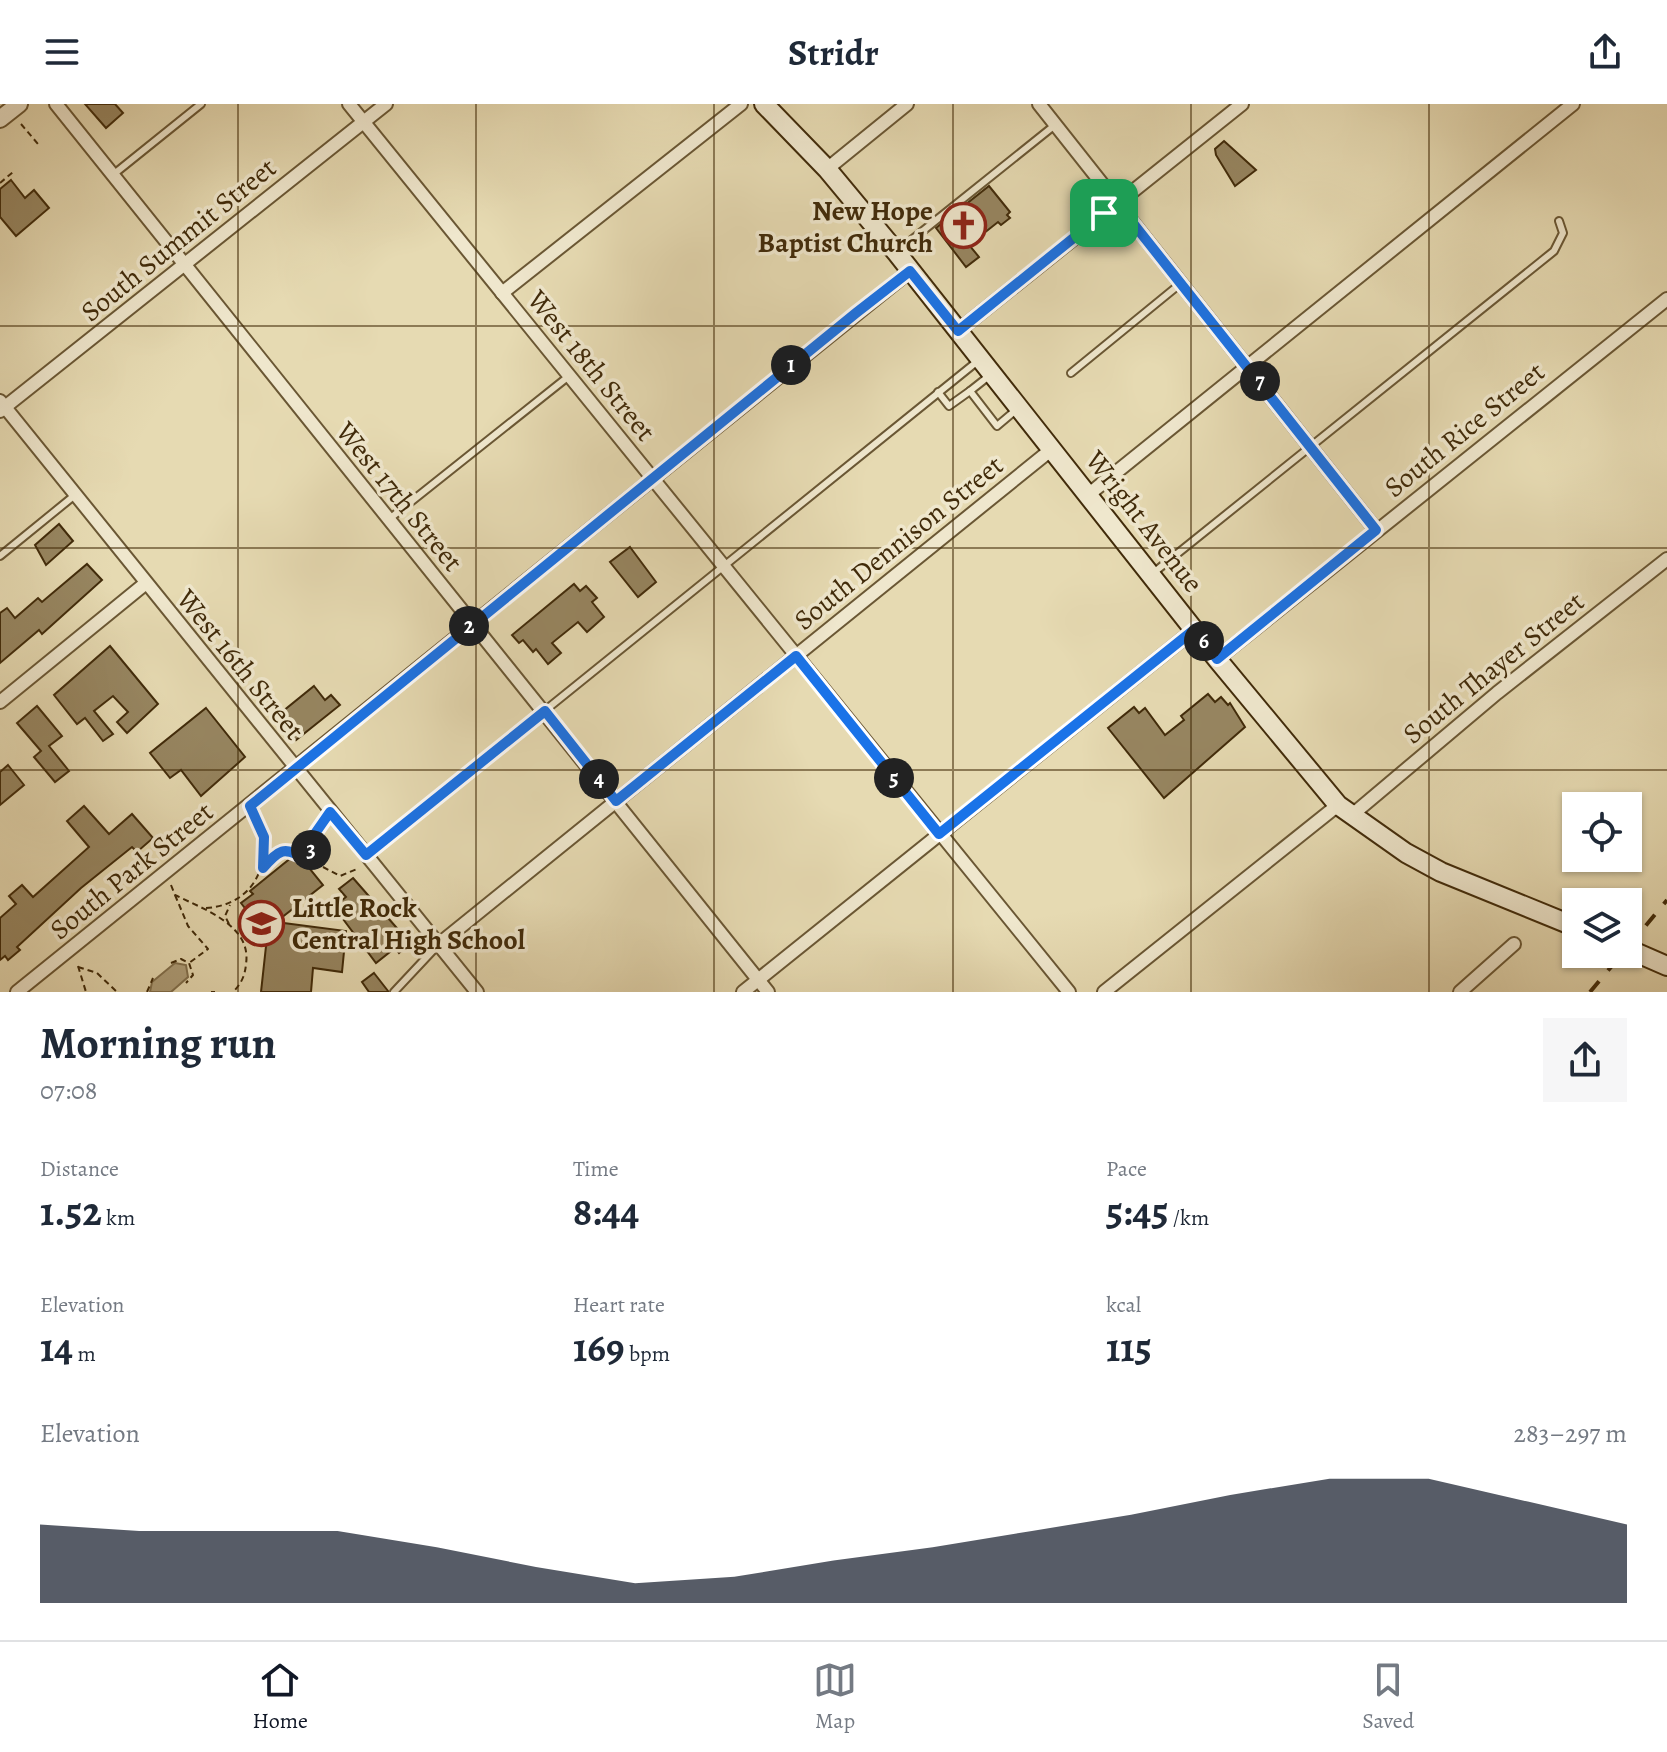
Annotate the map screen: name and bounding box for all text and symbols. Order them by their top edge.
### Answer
text: Stridr [788,28,879,77]
icon: menu [40,30,84,74]
icon: share [1583,30,1627,74]
street label: South Summit Street [73,149,284,330]
pin [1070,179,1138,247]
icon: arrive [1082,191,1126,235]
place label: New Hope Baptist Church [758,192,933,262]
church icon: New Hope Baptist Church [940,202,988,250]
street label: West 18th Street [518,281,664,449]
pin: 1 [771,345,811,385]
text: 1 [787,350,795,380]
street label: South Rice Street [1376,353,1553,506]
pin: 7 [1240,361,1280,401]
text: 7 [1255,366,1265,396]
street label: West 17th Street [326,413,471,580]
street label: Wright Avenue [1076,442,1212,601]
street label: South Dennison Street [786,447,1011,639]
street label: West 16th Street [167,581,313,748]
street label: South Thayer Street [1395,583,1592,753]
pin: 2 [449,606,489,646]
text: 2 [464,611,474,641]
pin: 6 [1184,621,1224,661]
text: 6 [1199,626,1209,656]
pin: 5 [874,758,914,798]
pin: 4 [579,759,619,799]
text: 5 [889,763,899,793]
text: 4 [594,764,604,794]
map controls [1562,792,1642,968]
button: locate [1562,792,1642,872]
street label: South Park Street [42,793,221,948]
pin: 3 [291,830,331,870]
text: 3 [306,835,316,865]
button: layers [1562,888,1642,968]
place label: Little Rock Central High School [292,889,526,959]
school or university icon: Little Rock Central High School [237,899,285,947]
text: Morning run [40,1013,276,1073]
button: share [1543,1018,1627,1102]
text: 07:08 [40,1073,97,1108]
text: Distance [40,1154,119,1184]
text: Time [573,1154,619,1184]
text: Pace [1106,1154,1147,1184]
text: 1.52 [40,1184,102,1239]
text: 8:44 [573,1184,639,1239]
text: 5:45 [1106,1184,1168,1239]
text: km [102,1203,135,1233]
text: /km [1168,1203,1209,1233]
text: Elevation [40,1290,124,1320]
text: Heart rate [573,1290,665,1320]
text: kcal [1106,1290,1141,1320]
text: 14 [40,1320,73,1375]
text: 169 [573,1320,625,1375]
text: 115 [1106,1320,1152,1375]
text: m [73,1339,96,1369]
text: bpm [625,1339,670,1369]
text: Elevation [40,1416,140,1451]
text: 283–297 m [1514,1416,1627,1451]
tab: Home [253,1658,308,1736]
tab: Map [813,1658,857,1736]
tab: Saved [1362,1658,1414,1736]

